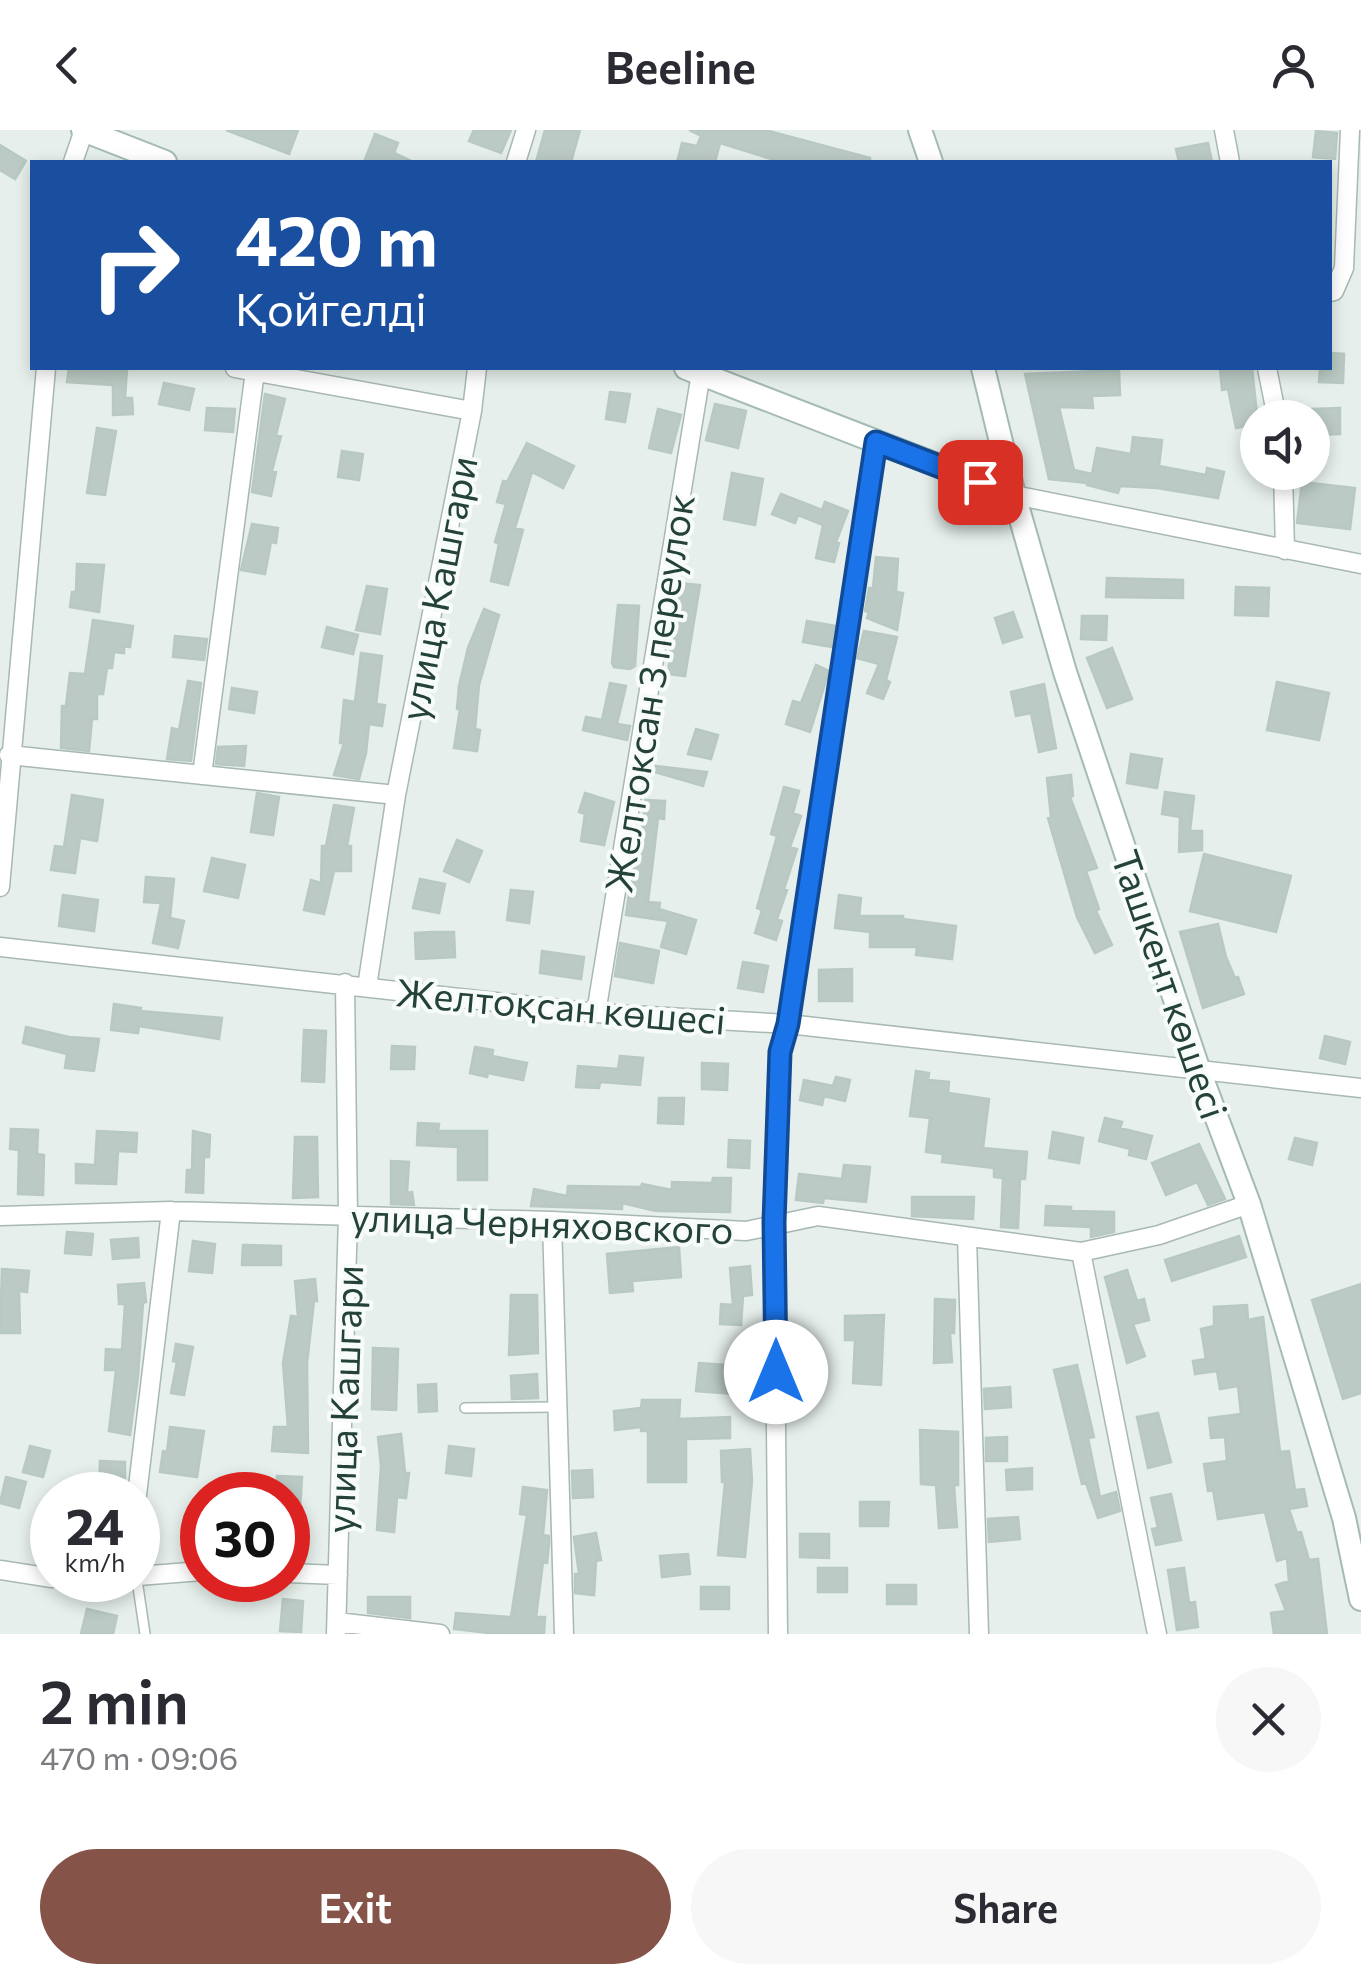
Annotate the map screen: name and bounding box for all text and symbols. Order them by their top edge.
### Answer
icon: back [40,38,95,93]
text: Beeline [605,38,756,93]
icon: person [1266,38,1321,93]
text: 420 m [235,195,438,280]
icon: right [70,200,200,330]
text: Қойгелді [235,280,427,335]
map controls [1240,400,1330,490]
button: sound [1240,400,1330,490]
pin [938,440,1023,525]
street label: улица Кашгари [388,452,486,724]
icon: arrive [953,455,1008,510]
street label: Желтоксан 3 переулок [593,490,703,896]
street label: Ташкент көшесі [1103,844,1239,1124]
street label: Желтоқсан көшесі [394,967,728,1043]
street label: улица Черняховского [350,1192,734,1252]
street label: улица Кашгари [315,1264,371,1534]
position arrow [724,1320,828,1424]
speed limit sign: 30 [180,1472,310,1602]
text: 24 [66,1494,124,1555]
text: km/h [65,1547,125,1577]
text: 2 min [40,1663,189,1736]
button: close [1216,1667,1321,1772]
text: 470 m · 09:06 [40,1737,238,1777]
button: Exit [40,1849,671,1964]
button: Share [691,1849,1321,1964]

